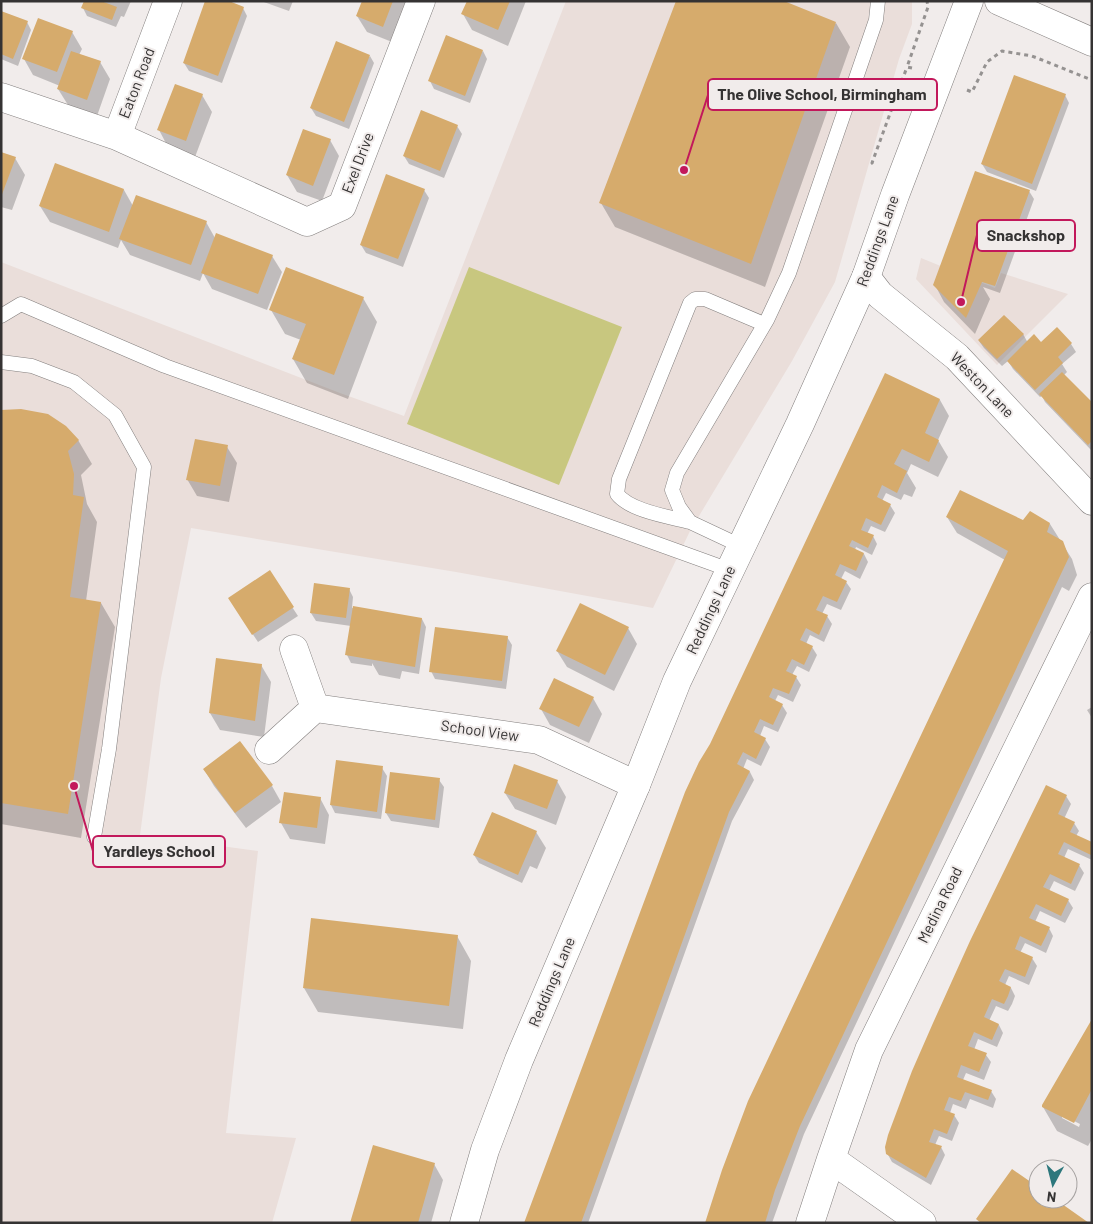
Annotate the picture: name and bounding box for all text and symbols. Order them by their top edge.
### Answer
street label: Eaton Road [114,45,158,121]
callout: The Olive School, Birmingham [708,79,937,110]
text: The Olive School, Birmingham [717,84,927,103]
street label: Exel Drive [337,130,377,196]
street label: Reddings Lane [852,193,902,289]
callout: Snackshop [977,220,1075,251]
text: Snackshop [987,225,1065,244]
street label: Weston Lane [947,348,1018,421]
street label: Reddings Lane [682,562,738,657]
street label: School View [440,716,520,744]
callout: Yardleys School [93,836,225,867]
text: Yardleys School [103,841,215,860]
street label: Medina Road [913,863,965,946]
street label: Reddings Lane [524,934,578,1029]
north arrow [1028,1159,1078,1209]
text: N [1046,1188,1057,1206]

